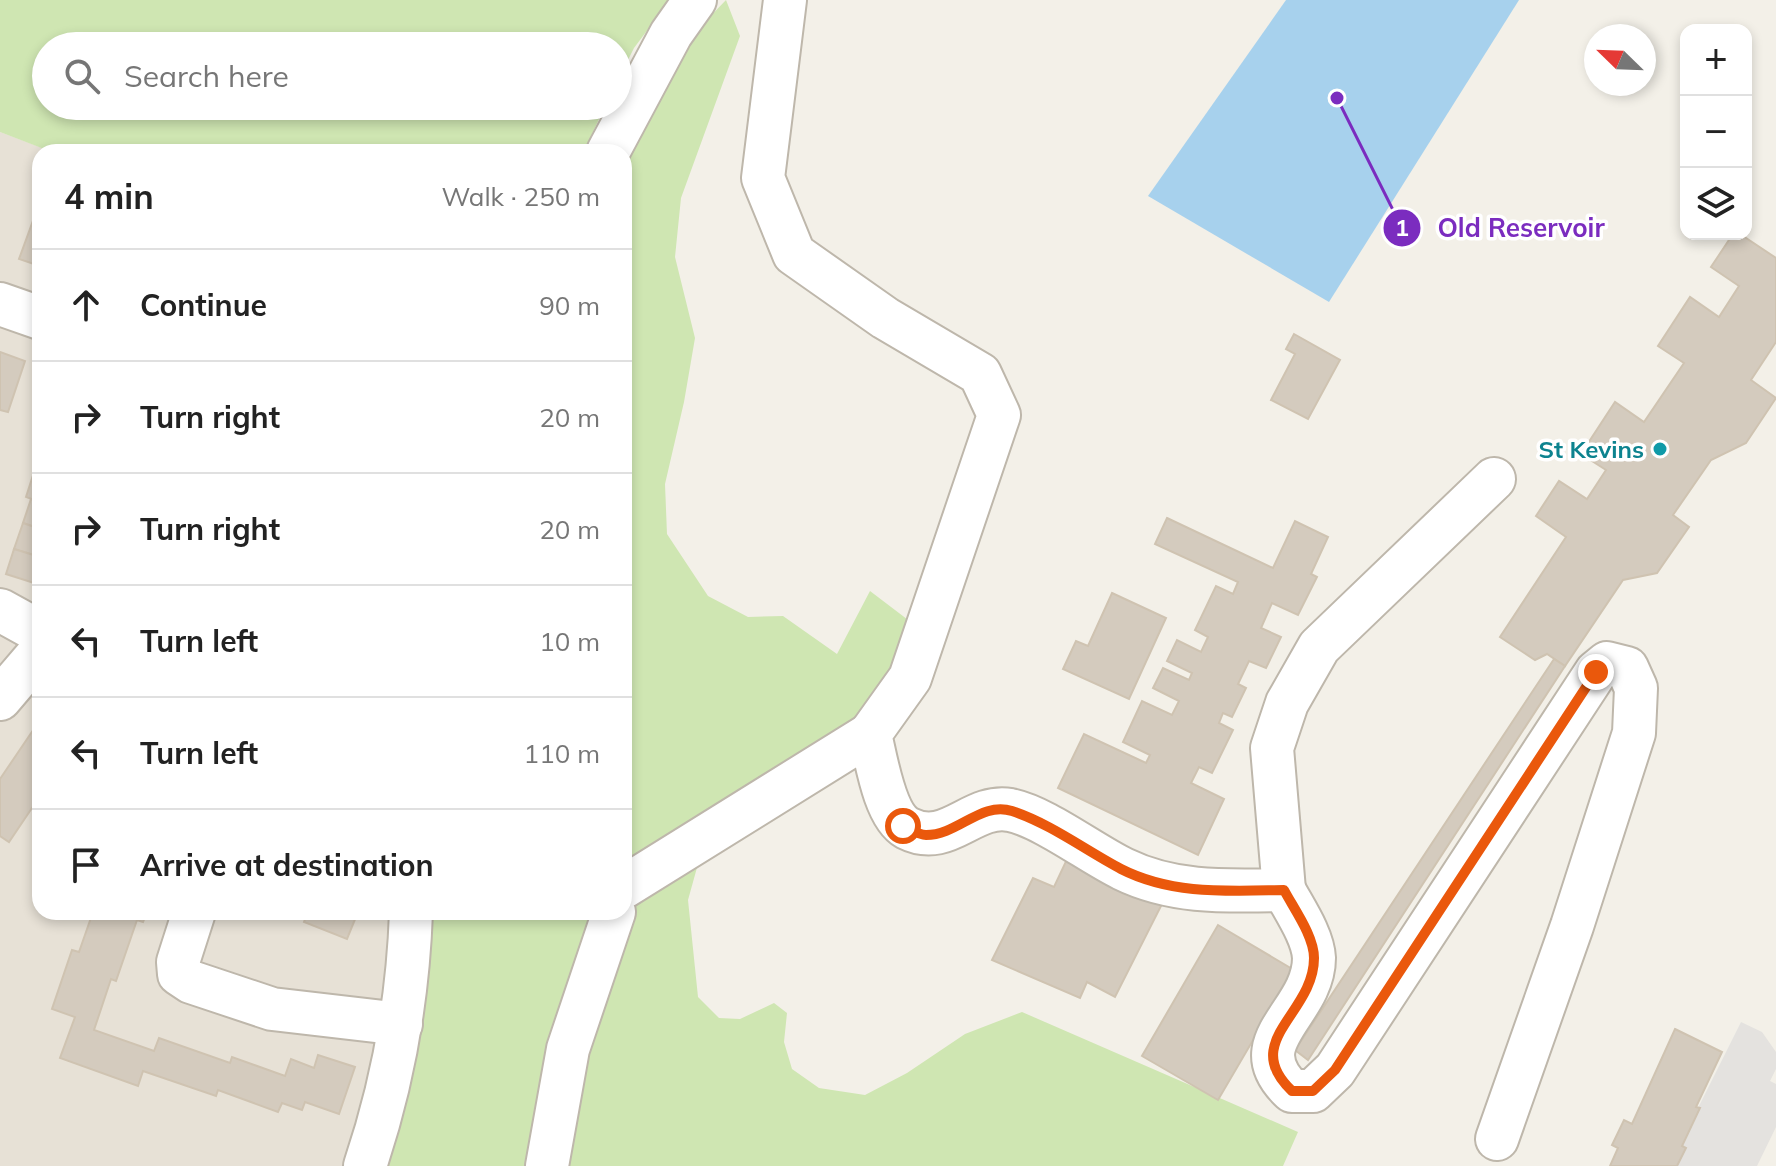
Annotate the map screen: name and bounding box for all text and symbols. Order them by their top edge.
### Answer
north arrow [1584,24,1656,96]
map controls [1680,24,1752,240]
button: + [1680,24,1752,96]
search box [32,32,632,120]
icon: search [60,54,104,98]
text: Search here [124,57,289,95]
button: − [1680,96,1752,168]
button: layers [1680,168,1752,240]
text: 4 min [64,175,154,218]
text: Walk · 250 m [441,180,600,213]
callout: Old Reservoir [1382,203,1621,253]
text: Old Reservoir [1437,211,1605,244]
text: 1 [1395,212,1409,242]
icon: ahead [64,283,108,327]
text: Continue [140,286,267,324]
text: 90 m [539,289,600,322]
icon: right [64,395,108,439]
text: Turn right [140,398,280,436]
text: 20 m [539,401,600,434]
place label: St Kevins [1539,434,1644,464]
marker: St Kevins [1651,440,1669,458]
icon: right [64,507,108,551]
text: Turn right [140,510,280,548]
text: 20 m [539,513,600,546]
icon: left [64,619,108,663]
text: Turn left [140,622,258,660]
text: 10 m [539,625,600,658]
route end [1578,654,1614,690]
icon: left [64,731,108,775]
text: Turn left [140,734,258,772]
text: 110 m [524,737,600,770]
route start [885,808,921,844]
icon: arrive [64,843,108,887]
text: Arrive at destination [140,846,434,884]

